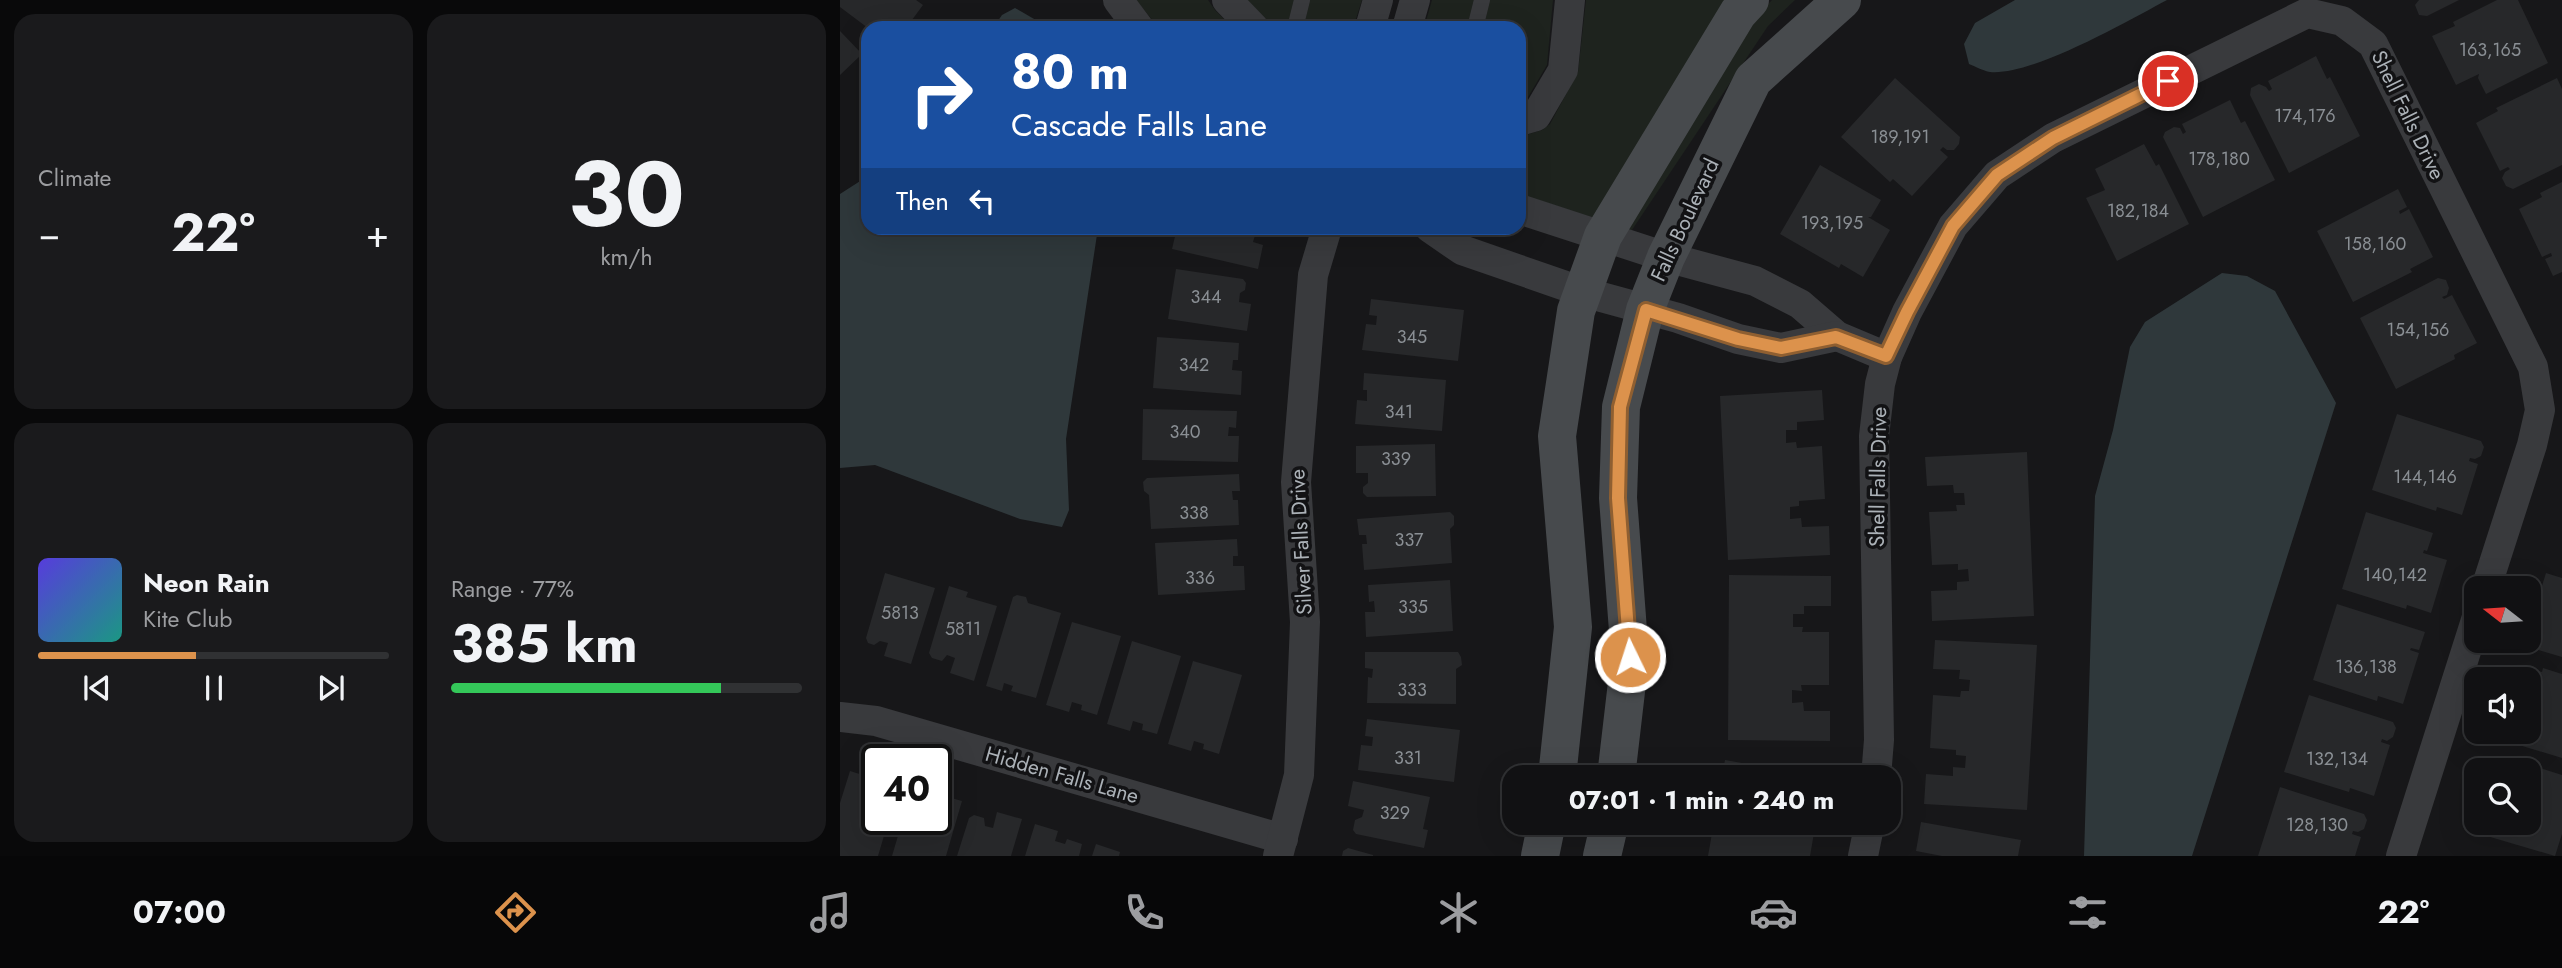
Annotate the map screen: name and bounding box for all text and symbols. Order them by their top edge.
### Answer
text: 80 m [1011,37,1129,107]
house number: 163,165 [2459,37,2521,63]
street label: Shell Falls Drive [2364,45,2452,185]
icon: right [896,49,987,140]
pin [2138,51,2198,111]
icon: arrive [2149,62,2187,100]
text: Cascade Falls Lane [1011,102,1267,148]
house number: 174,176 [2274,103,2336,129]
house number: 189,191 [1870,124,1930,150]
text: 30 [568,129,685,260]
house number: 178,180 [2188,146,2250,172]
street label: Falls Boulevard [1643,154,1727,286]
text: Climate [38,161,111,195]
text: Then [896,182,949,220]
icon: left [963,182,1001,220]
text: 22° [171,195,255,271]
house number: 182,184 [2107,198,2169,224]
text: − [38,206,60,261]
text: + [366,206,389,261]
house number: 193,195 [1801,210,1863,236]
house number: 158,160 [2344,231,2407,257]
text: km/h [601,240,652,274]
house number: 344 [1191,284,1221,310]
house number: 154,156 [2387,317,2449,343]
house number: 345 [1397,324,1427,350]
house number: 342 [1179,352,1209,378]
house number: 341 [1385,399,1413,425]
street label: Shell Falls Drive [1862,406,1894,547]
house number: 340 [1169,419,1201,445]
house number: 339 [1381,446,1411,472]
house number: 144,146 [2393,464,2457,490]
street label: Silver Falls Drive [1282,468,1320,616]
house number: 338 [1179,500,1209,526]
house number: 337 [1395,527,1424,553]
house number: 140,142 [2363,562,2427,588]
text: Neon Rain [143,564,270,602]
house number: 336 [1185,565,1215,591]
text: Range · 77% [451,572,574,606]
north arrow [2464,576,2541,653]
map controls [2464,576,2541,835]
house number: 335 [1398,594,1428,620]
house number: 5813 [881,600,919,626]
text: Kite Club [143,602,232,636]
text: 385 km [451,606,638,682]
house number: 5811 [945,616,981,642]
position arrow [1593,620,1667,694]
house number: 136,138 [2335,654,2397,680]
button: sound [2464,667,2541,744]
icon: previous [78,669,116,707]
icon: pause [195,669,233,707]
icon: next [312,669,350,707]
house number: 333 [1397,677,1427,703]
street label: Hidden Falls Lane [982,739,1142,811]
speed limit sign: 40 [861,744,952,835]
house number: 331 [1394,745,1422,771]
house number: 132,134 [2306,746,2368,772]
button: search [2464,758,2541,835]
text: 07:01 · 1 min · 240 m [1569,781,1834,819]
house number: 329 [1380,800,1410,826]
house number: 128,130 [2286,812,2348,838]
icon: directions [491,888,540,937]
icon: music [806,888,855,937]
icon: phone [1120,888,1169,937]
icon: climate [1434,888,1483,937]
icon: car [1749,888,1798,937]
icon: filters [2063,888,2112,937]
text: 07:00 [133,889,226,935]
text: 22° [2378,889,2429,935]

